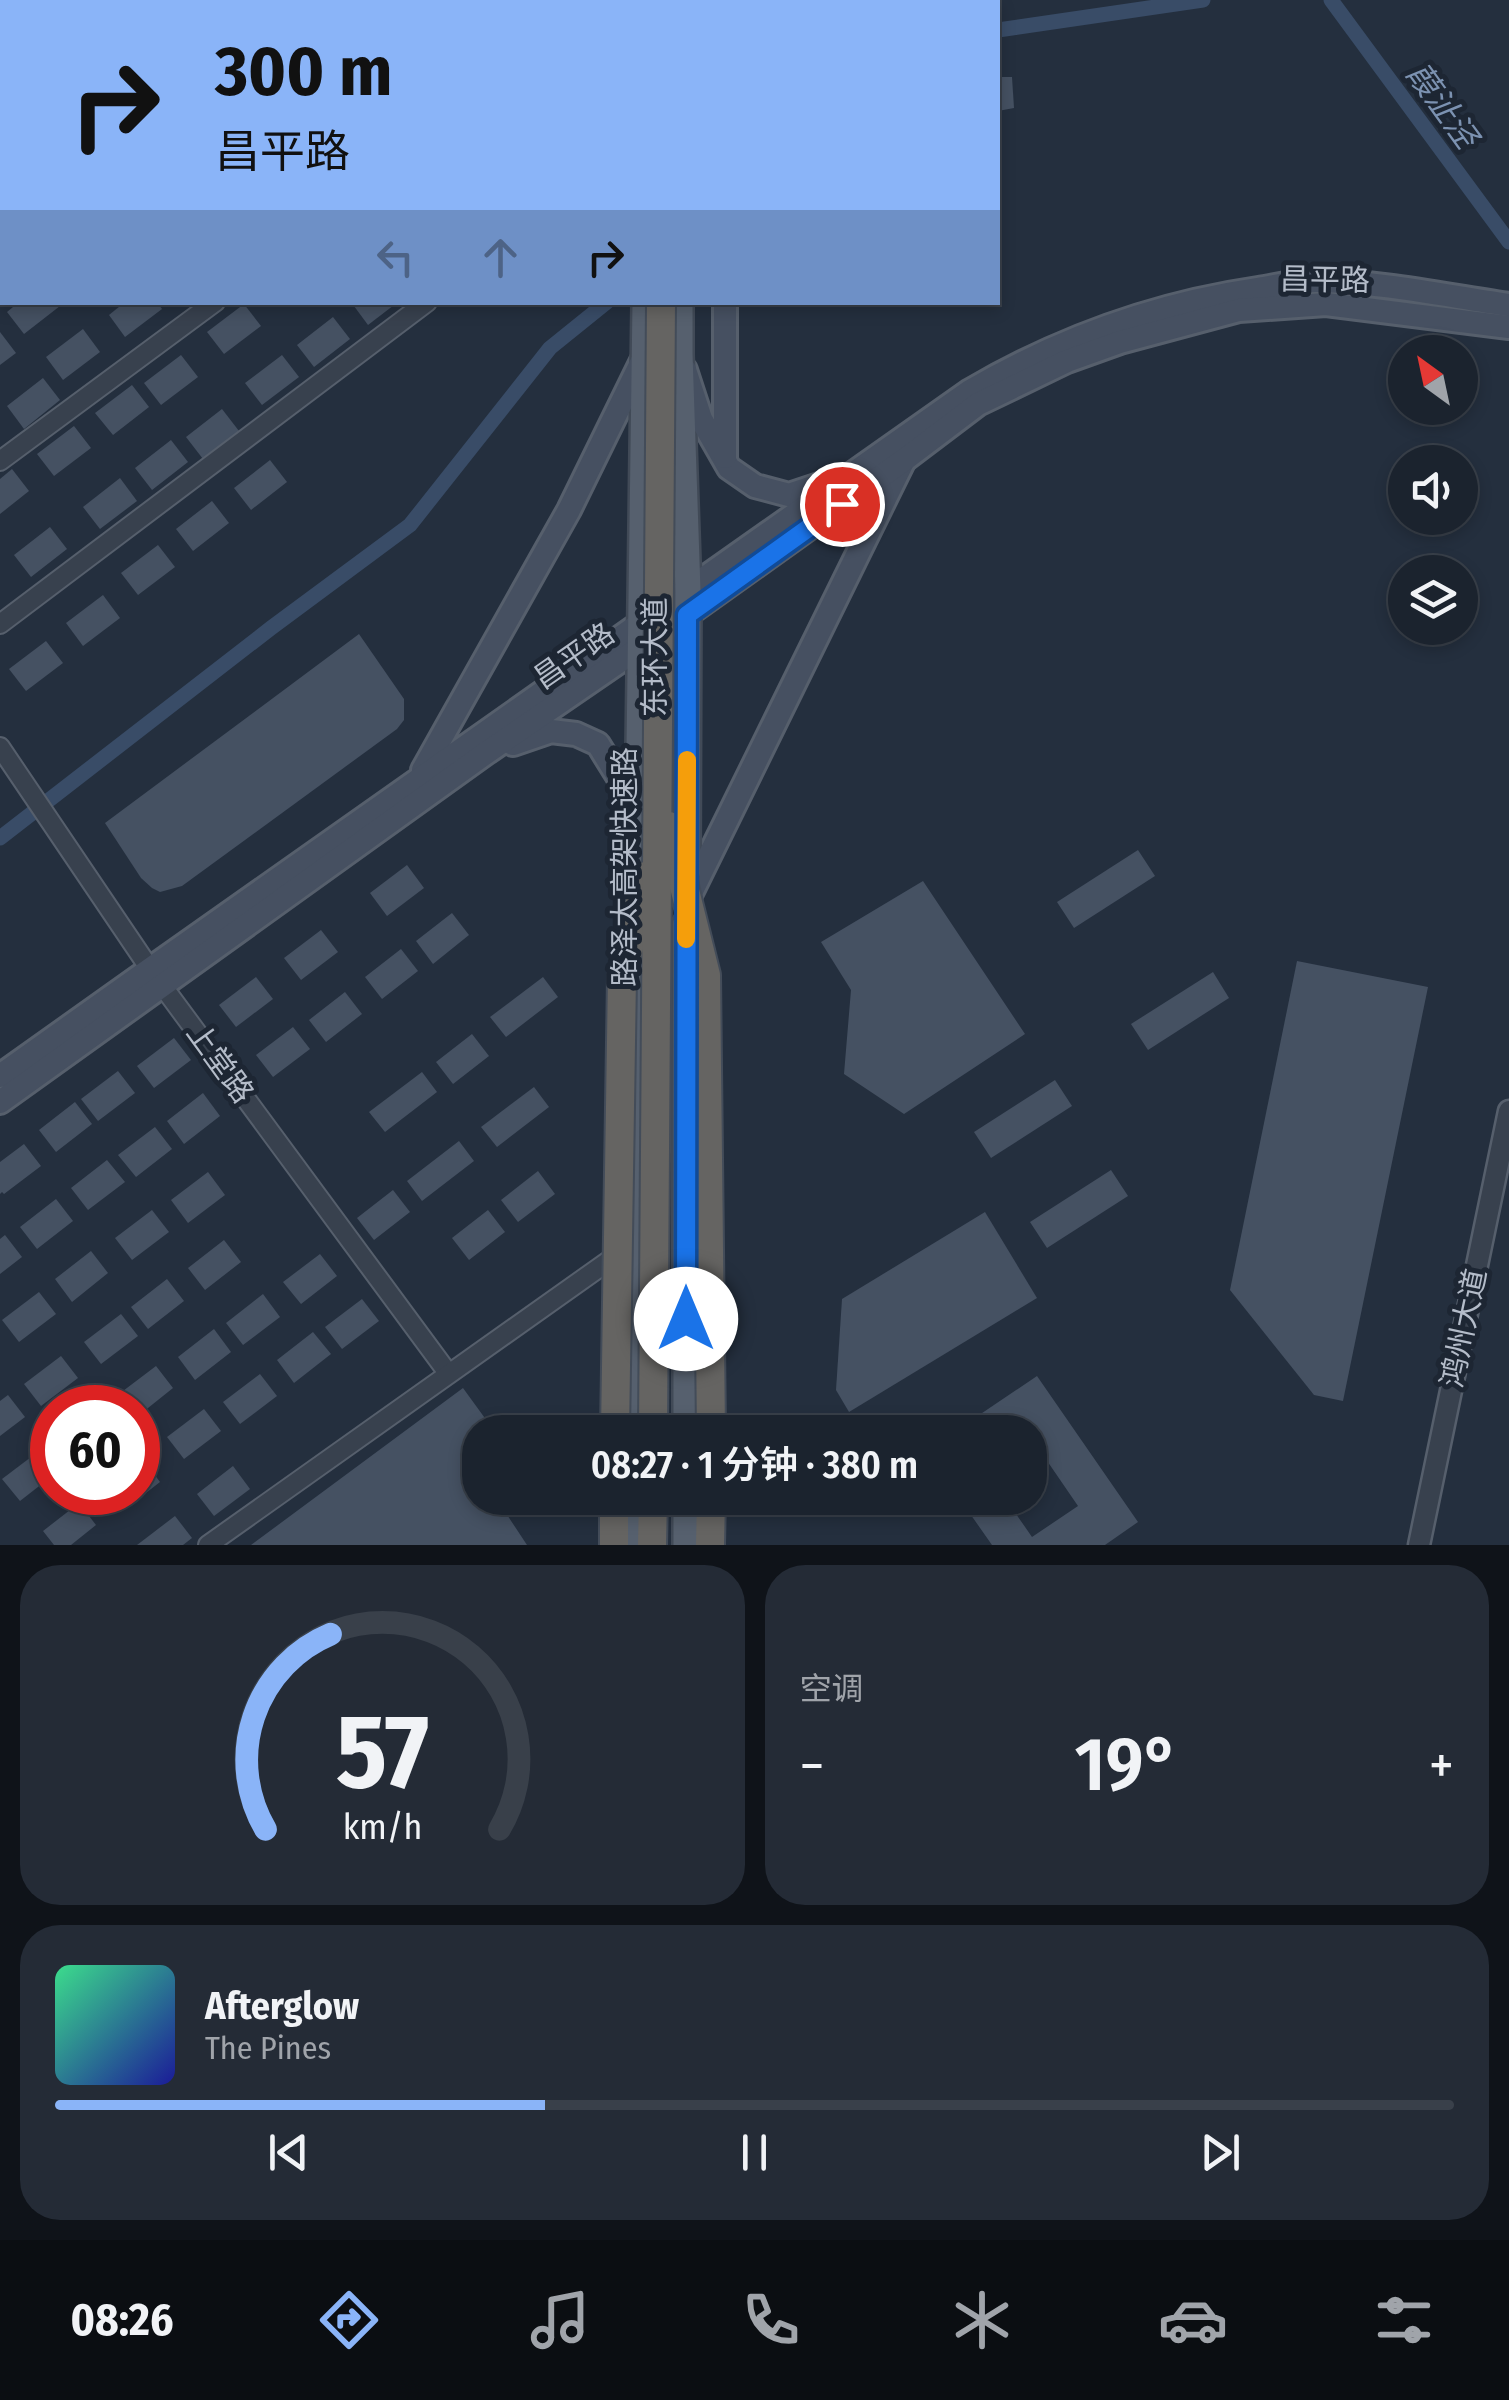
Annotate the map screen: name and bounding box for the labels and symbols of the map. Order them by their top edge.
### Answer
water label: 葭沚泾 [1398,55,1487,157]
street label: 昌平路 [1280,261,1370,299]
north arrow [1388,335,1478,425]
pin [800,462,885,547]
street label: 东环大道 [637,597,673,717]
street label: 昌平路 [527,615,621,697]
street label: 路泽太高架快速路 [607,747,643,987]
street label: 上堂路 [179,1016,261,1110]
street label: 鸿州大道 [1434,1266,1494,1390]
position arrow [634,1267,738,1371]
speed limit sign: 60 [30,1385,160,1515]

